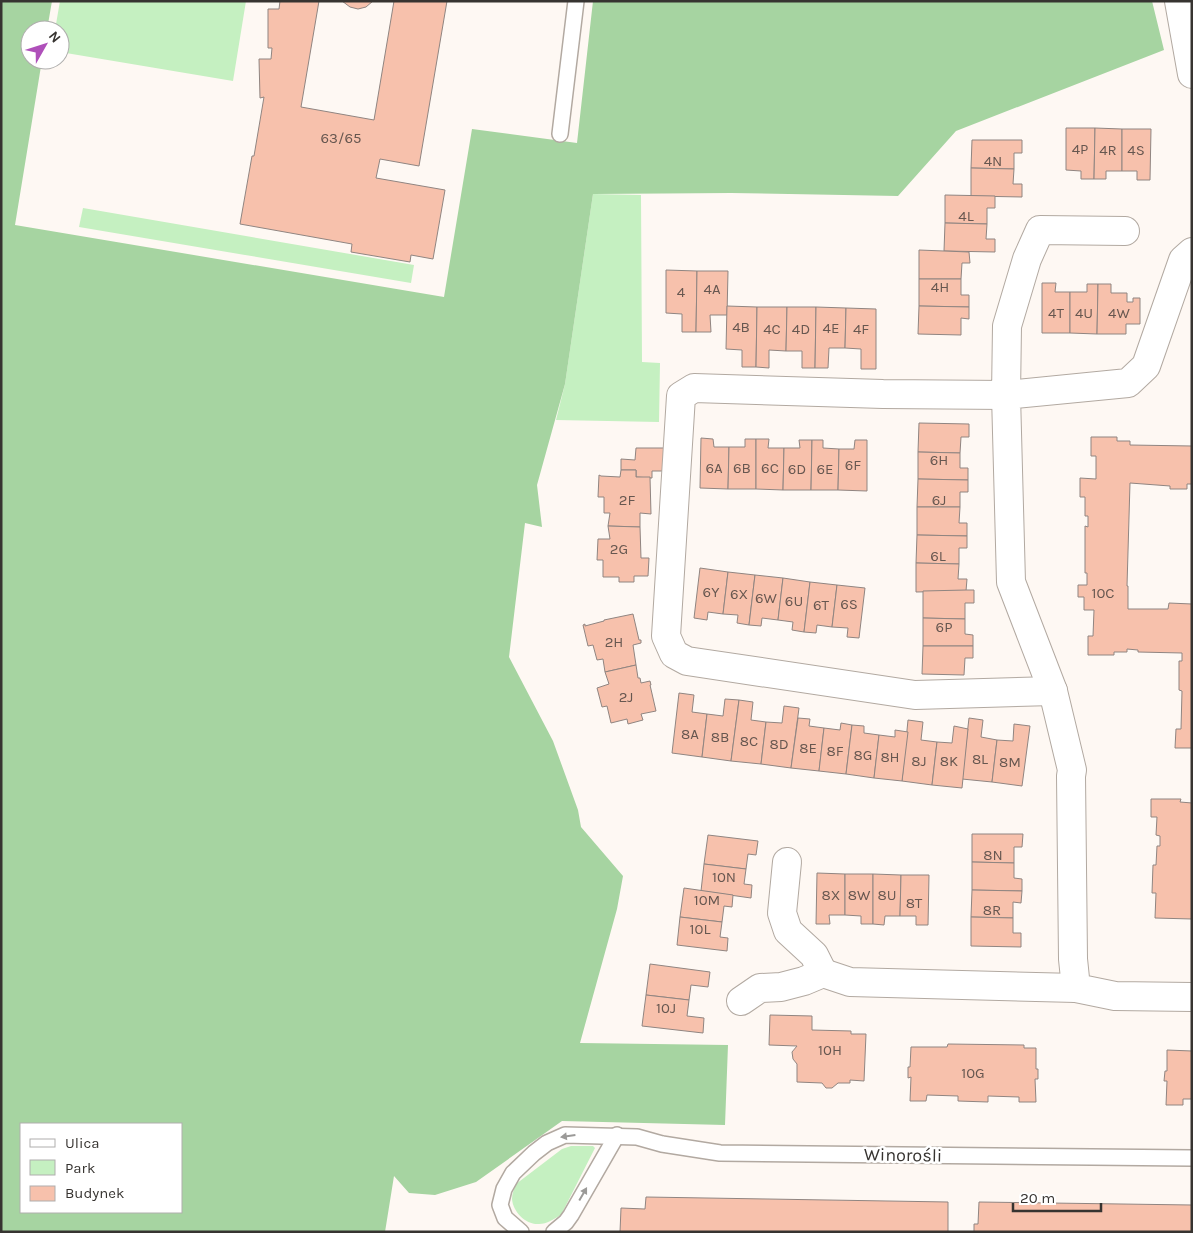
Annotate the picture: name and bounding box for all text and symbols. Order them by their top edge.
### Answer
north arrow [20,20,70,70]
text: N [45,28,64,46]
house number: 63/65 [321,129,361,147]
house number: 4P [1072,140,1088,158]
house number: 4R [1099,141,1117,159]
house number: 4S [1127,141,1145,159]
house number: 4N [984,152,1002,170]
house number: 4L [958,207,974,225]
house number: 4H [931,278,949,296]
house number: 4A [704,280,721,298]
house number: 4 [677,283,686,301]
house number: 4T [1048,304,1064,322]
house number: 4U [1075,304,1093,322]
house number: 4W [1108,304,1130,322]
house number: 4B [732,318,750,336]
house number: 4E [823,319,839,337]
house number: 4C [763,320,781,338]
house number: 4D [792,320,810,338]
house number: 4F [853,320,869,338]
house number: 6H [930,451,948,469]
house number: 6F [845,456,861,474]
house number: 6A [705,459,723,477]
house number: 6B [733,459,751,477]
house number: 6C [761,459,779,477]
house number: 6D [788,460,806,478]
house number: 6E [816,460,834,478]
house number: 2F [619,491,635,509]
house number: 6J [932,491,946,509]
house number: 2G [610,540,628,558]
house number: 6L [930,547,946,565]
house number: 6Y [703,583,720,601]
house number: 10C [1091,584,1115,602]
house number: 6X [730,585,748,603]
house number: 6W [755,589,778,607]
house number: 6U [785,592,803,610]
house number: 6S [840,595,858,613]
house number: 6T [813,596,830,614]
house number: 6P [936,618,952,636]
house number: 2H [605,633,623,651]
house number: 2J [619,688,633,706]
house number: 8A [681,725,699,743]
house number: 8B [711,728,729,746]
house number: 8C [740,732,758,750]
house number: 8D [769,735,789,753]
house number: 8E [799,739,817,757]
house number: 8F [826,742,844,760]
house number: 8G [854,746,872,764]
house number: 8H [880,748,900,766]
house number: 8L [972,750,988,768]
house number: 8J [911,752,927,770]
house number: 8K [940,752,958,770]
house number: 8M [999,753,1021,771]
house number: 8N [983,846,1003,864]
house number: 10N [712,868,736,886]
house number: 8X [822,886,840,904]
house number: 8W [848,886,871,904]
house number: 8U [877,886,897,904]
house number: 10M [694,891,720,909]
house number: 8T [906,894,923,912]
house number: 8R [983,901,1001,919]
house number: 10L [690,920,710,938]
house number: 10J [656,999,676,1017]
house number: 10H [818,1041,842,1059]
house number: 10G [961,1064,985,1082]
legend [20,1123,182,1213]
one-way arrow [560,1132,576,1140]
text: Ulica [65,1134,99,1152]
street label: Winorośli [864,1143,942,1167]
text: Park [65,1159,95,1177]
scale bar [1013,1180,1100,1212]
text: Budynek [65,1184,124,1202]
one-way arrow [579,1187,588,1200]
text: 20 m [1020,1189,1055,1207]

